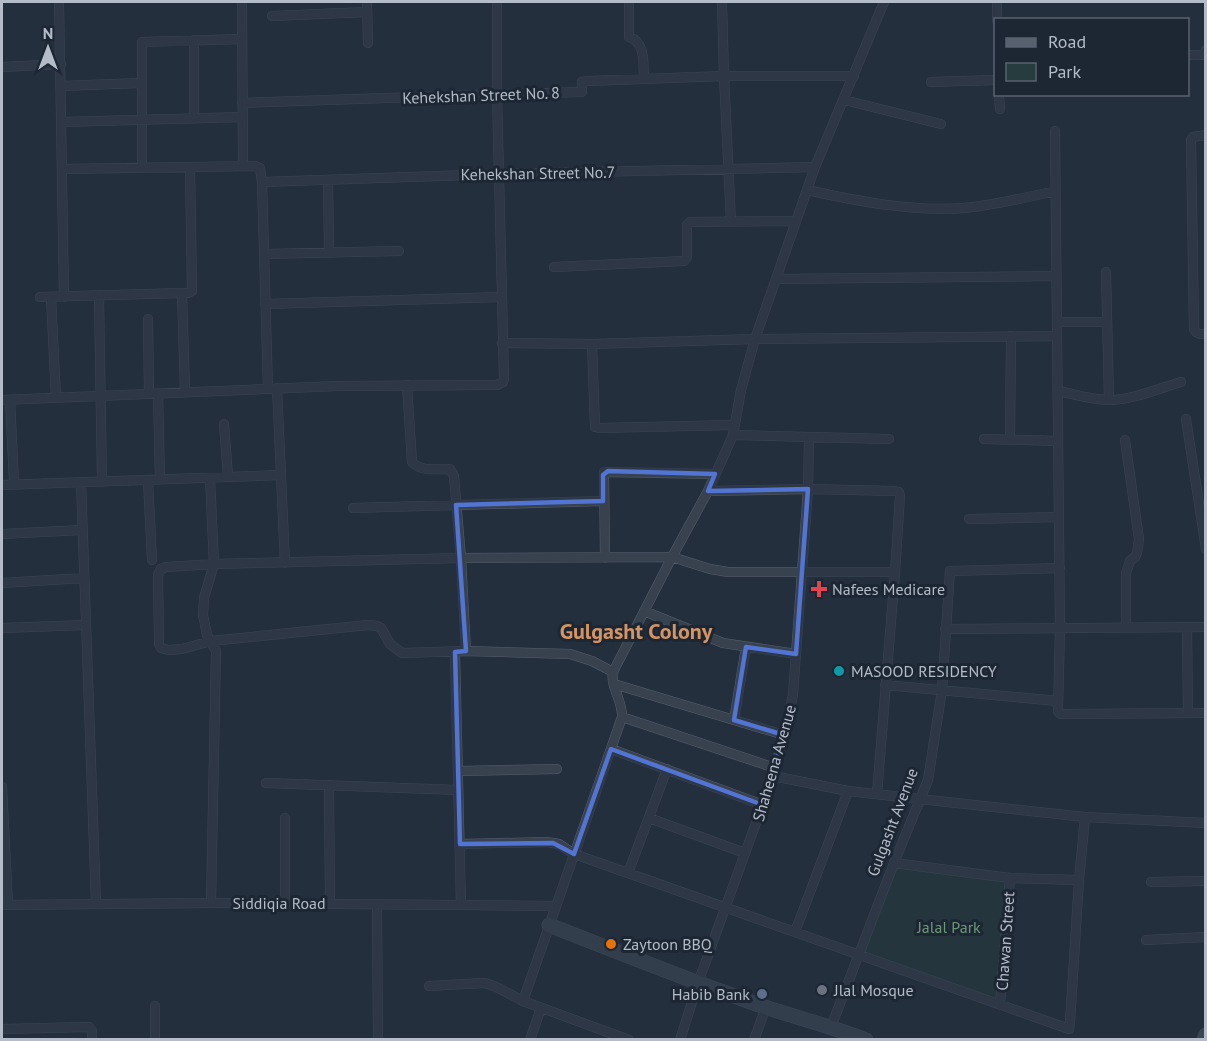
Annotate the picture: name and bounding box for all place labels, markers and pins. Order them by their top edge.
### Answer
place label: Nafees Medicare [832,579,945,599]
marker: Nafees Medicare [810,580,828,598]
place label: MASOOD RESIDENCY [851,661,997,681]
marker: MASOOD RESIDENCY [832,664,846,678]
place label: Zaytoon BBQ [623,934,713,954]
marker: Zaytoon BBQ [604,937,618,951]
place label: Jlal Mosque [833,980,914,1000]
marker: Jlal Mosque [815,983,829,997]
place label: Habib Bank [672,984,750,1004]
marker: Habib Bank [755,987,769,1001]

